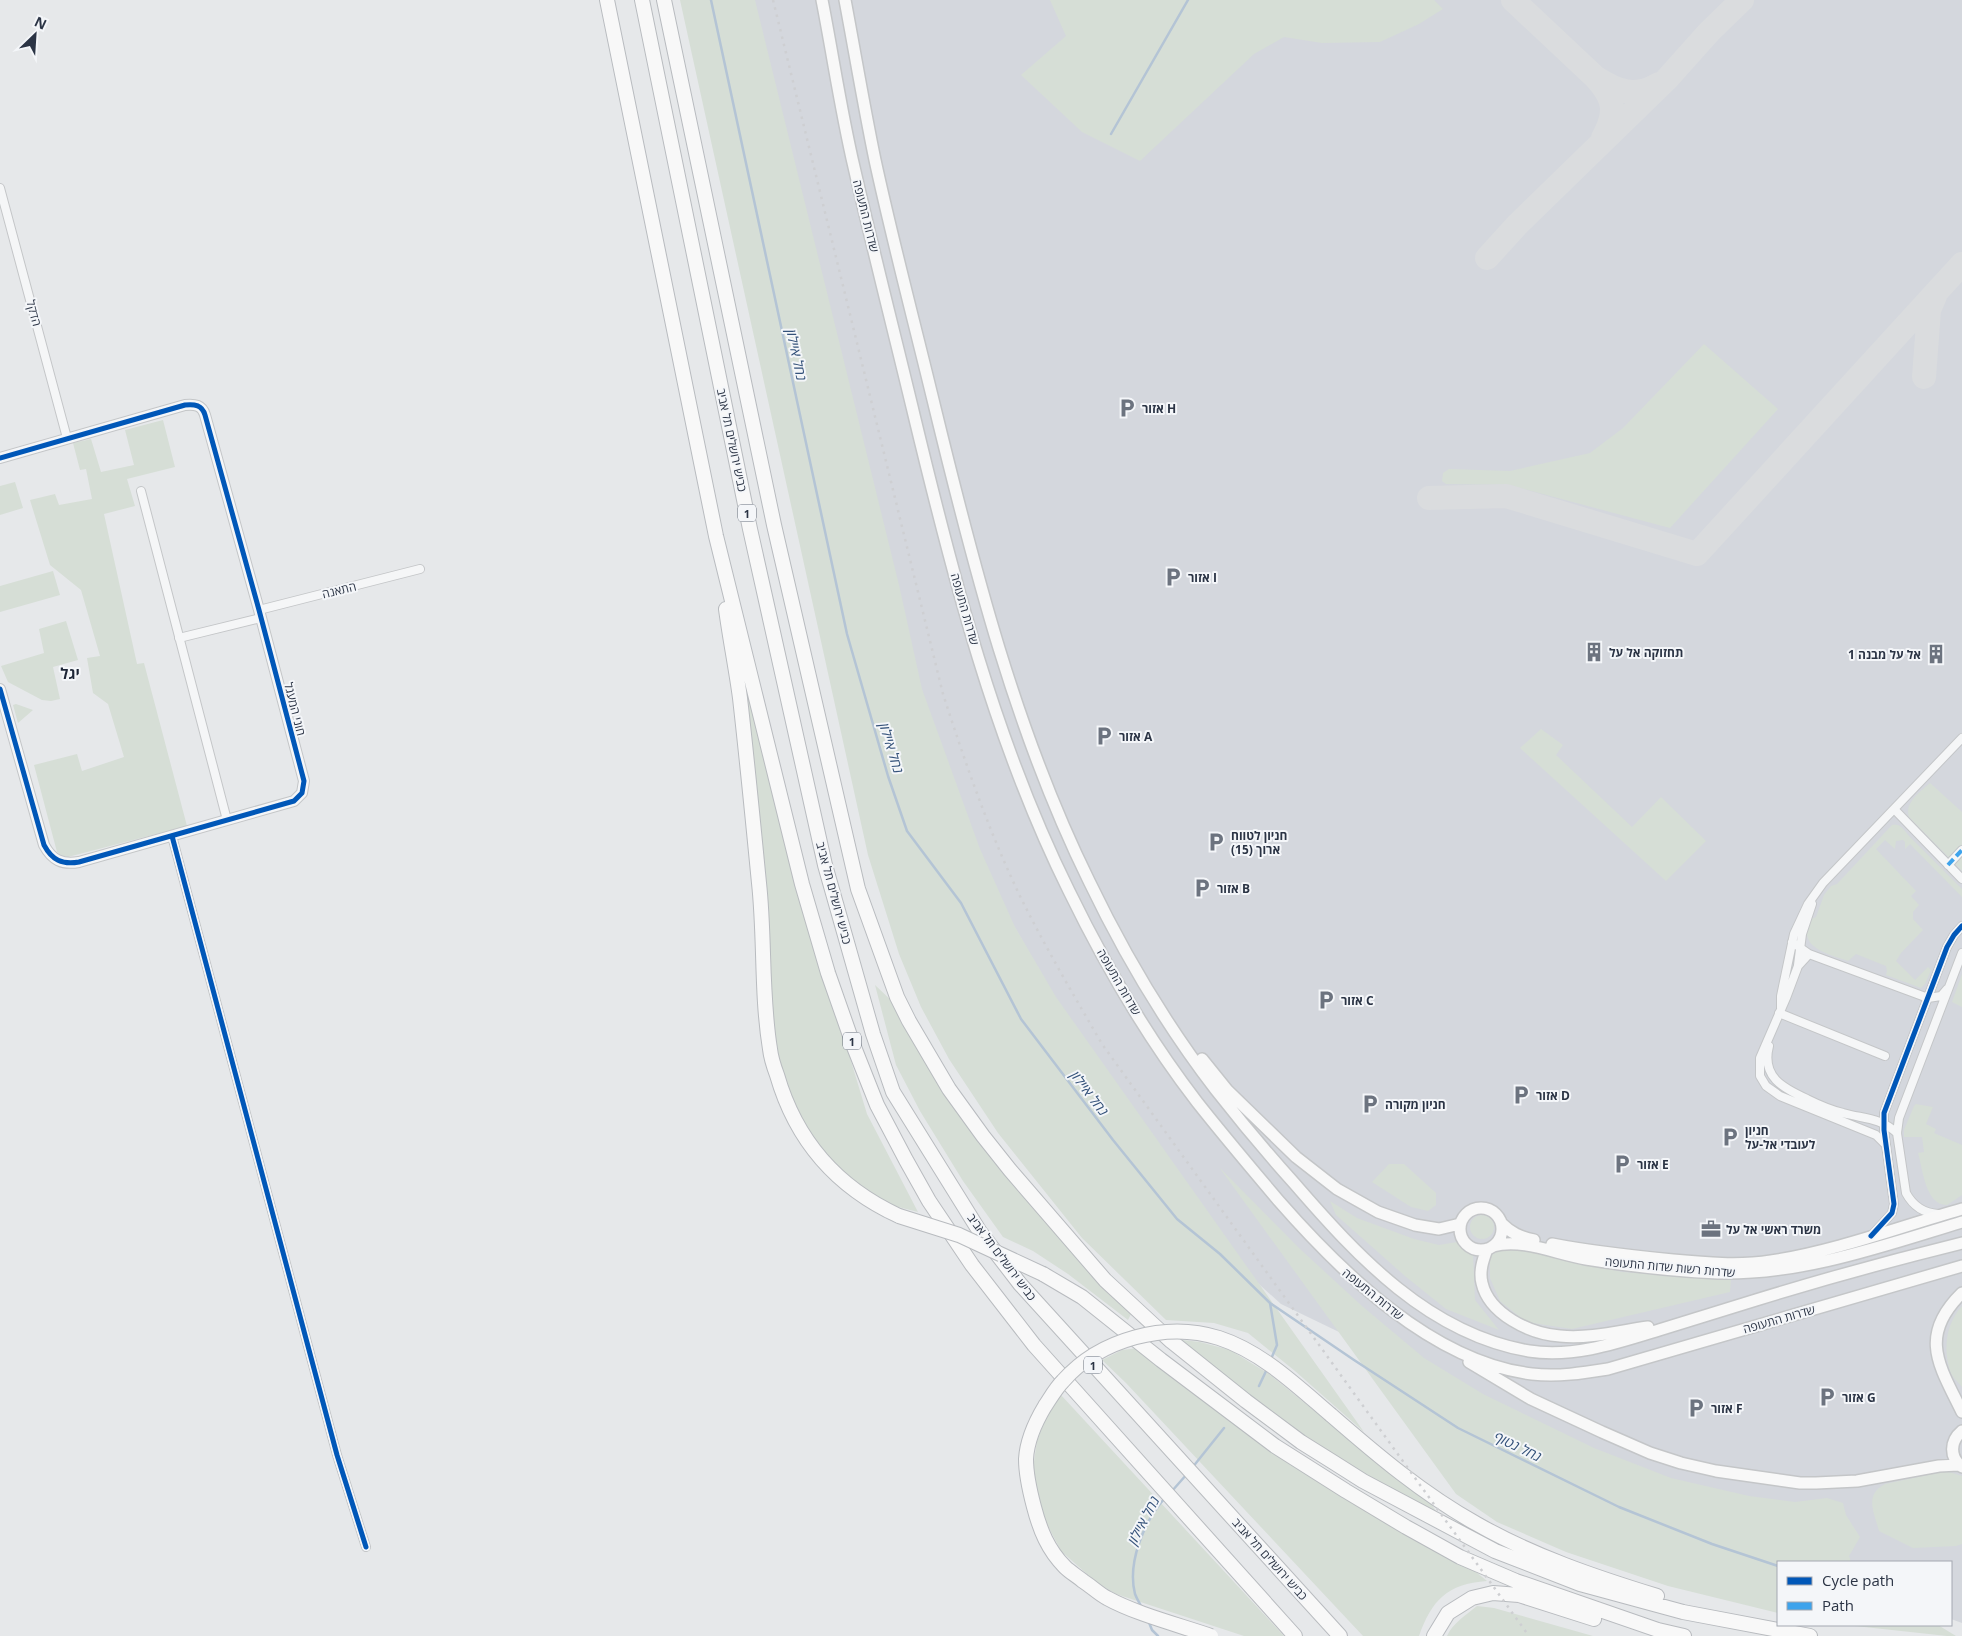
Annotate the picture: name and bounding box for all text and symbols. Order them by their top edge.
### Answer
north arrow [10,10,60,60]
text: N [32,12,50,34]
street label: שדרות התעופה [849,178,883,255]
street label: הדקל [22,298,46,328]
water label: נחל איילון [782,327,812,382]
street label: כביש ירושלים תל אביב [713,387,751,493]
parking icon: אזור H [1116,397,1138,419]
place label: אזור H [1142,400,1176,417]
road number: 1 [738,504,756,522]
parking icon: אזור I [1162,566,1184,588]
place label: אזור I [1188,569,1217,586]
street label: שדרות התעופה [947,571,984,648]
street label: התאנה [320,578,358,602]
building icon: תחזוקה אל על [1583,641,1605,663]
building icon: אל על מבנה 1 [1925,643,1947,665]
place label: תחזוקה אל על [1609,644,1683,661]
place label: אל על מבנה 1 [1848,646,1921,663]
district label: יגל [60,663,80,683]
street label: חוני המעגל [280,681,310,737]
water label: נחל איילון [875,720,909,776]
parking icon: אזור A [1093,725,1115,747]
place label: אזור A [1119,728,1153,745]
place label: חניון לטווח ארוך (15) [1231,827,1287,858]
parking icon: חניון לטווח ארוך (15) [1205,831,1227,853]
street label: כביש ירושלים תל אביב [812,840,856,946]
parking icon: אזור B [1191,877,1213,899]
place label: אזור B [1217,880,1250,897]
street label: שדרות התעופה [1093,946,1145,1019]
parking icon: אזור C [1315,989,1337,1011]
place label: אזור C [1341,992,1374,1009]
road number: 1 [843,1032,861,1050]
water label: נחל איילון [1066,1066,1113,1120]
parking icon: אזור D [1510,1084,1532,1106]
place label: אזור D [1536,1087,1570,1104]
parking icon: חניון מקורה [1359,1093,1381,1115]
place label: חניון מקורה [1385,1096,1446,1113]
place label: חניון לעובדי אל-על [1745,1122,1816,1153]
parking icon: חניון לעובדי אל-על [1719,1126,1741,1148]
parking icon: אזור E [1611,1153,1633,1175]
place label: אזור E [1637,1156,1669,1173]
street label: כביש ירושלים תל אביב [964,1210,1041,1304]
office icon: משרד ראשי אל על [1700,1218,1722,1240]
place label: משרד ראשי אל על [1726,1221,1821,1238]
street label: שדרות רשות שדות התעופה [1604,1253,1736,1281]
street label: שדרות התעופה [1339,1264,1408,1324]
street label: שדרות התעופה [1741,1300,1818,1337]
road number: 1 [1084,1356,1102,1374]
parking icon: אזור G [1816,1386,1838,1408]
place label: אזור G [1842,1389,1876,1406]
parking icon: אזור F [1685,1397,1707,1419]
place label: אזור F [1711,1400,1743,1417]
water label: נחל נטוף [1491,1426,1545,1466]
water label: נחל איילון [1122,1493,1164,1548]
street label: כביש ירושלים תל אביב [1228,1514,1312,1604]
legend [1777,1561,1952,1626]
text: Cycle path [1822,1570,1894,1590]
text: Path [1822,1595,1854,1615]

